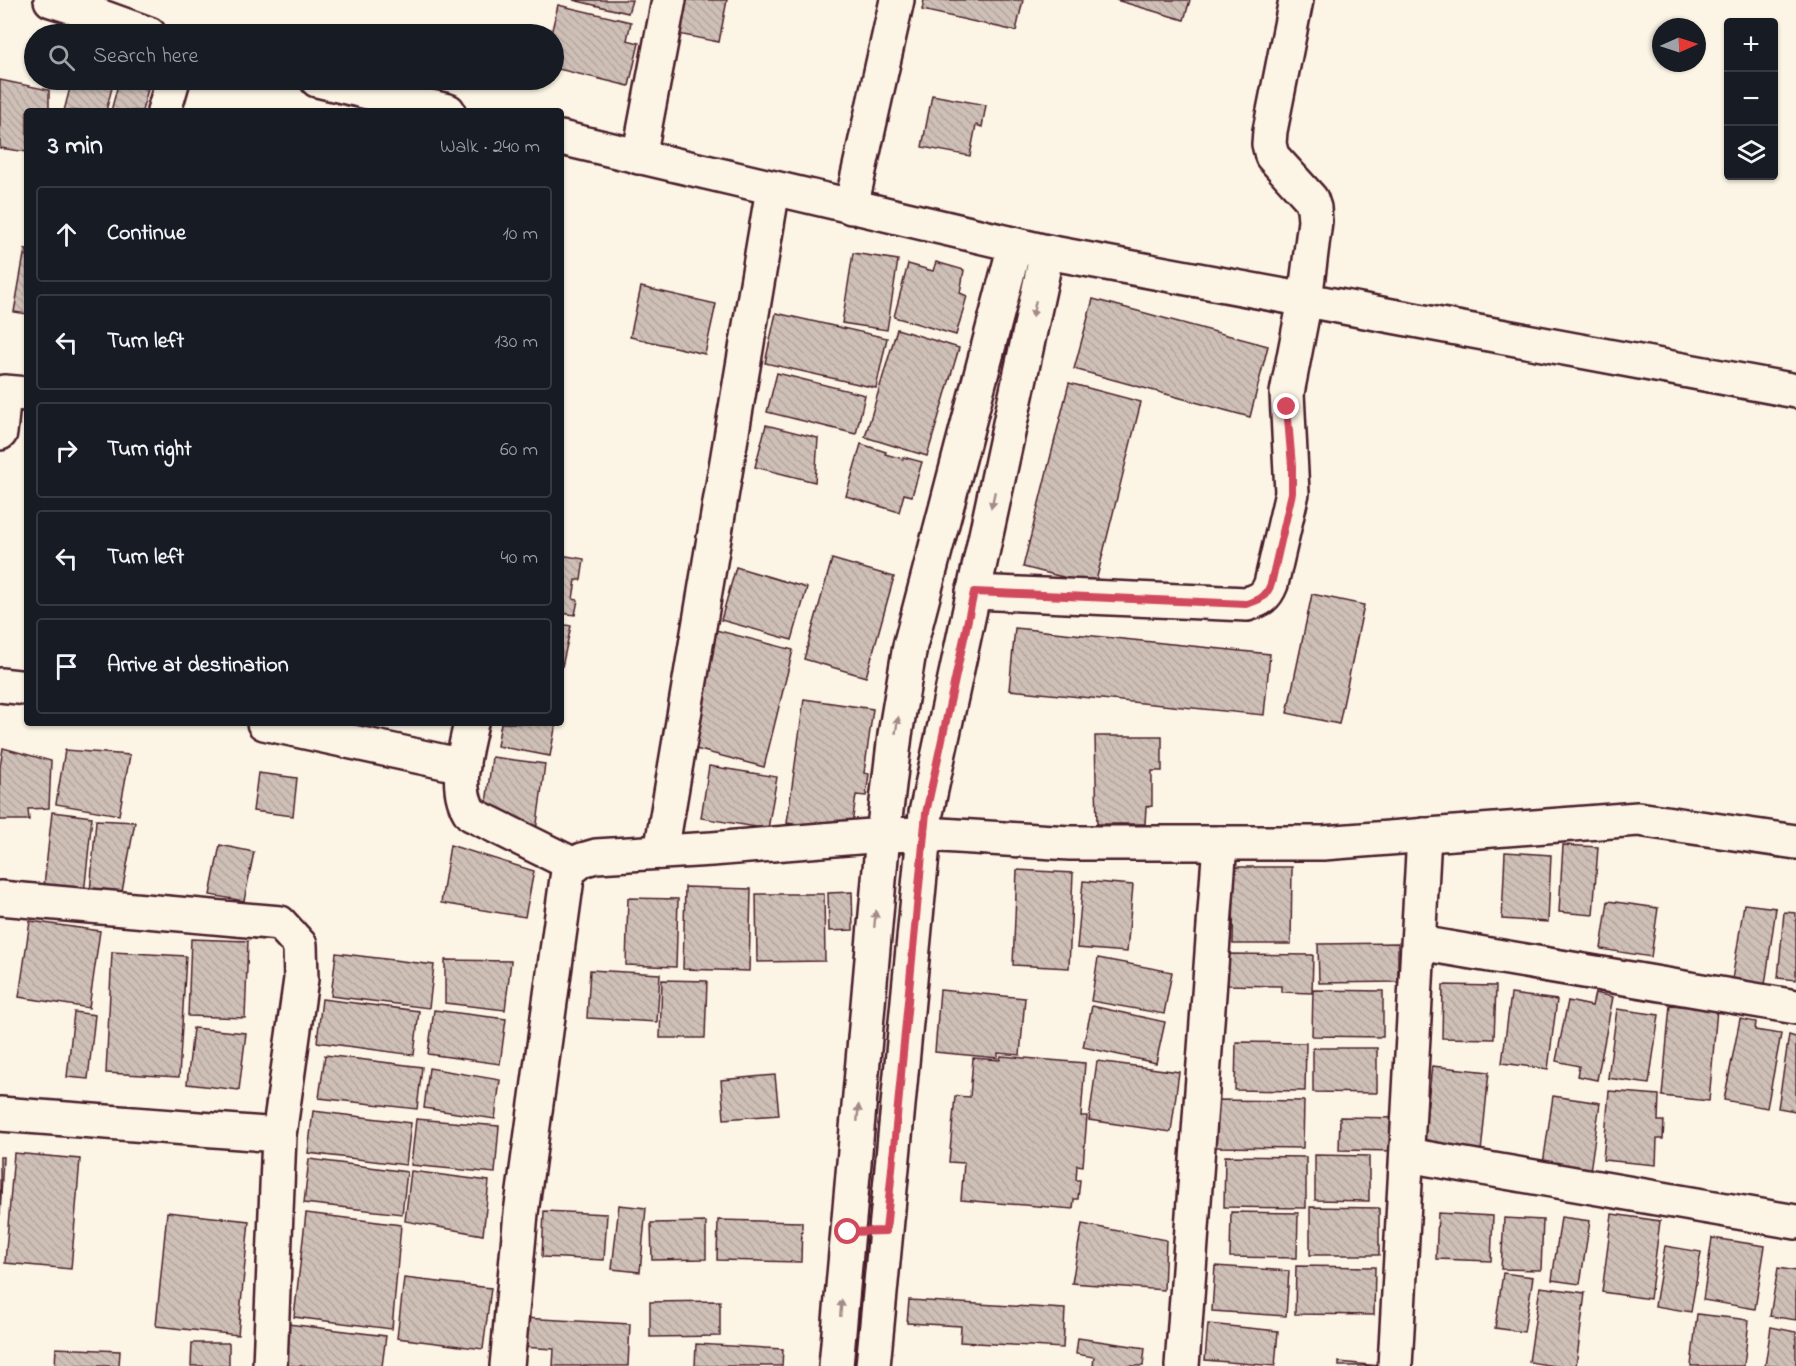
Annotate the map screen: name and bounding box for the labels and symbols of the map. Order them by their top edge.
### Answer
north arrow [1652,18,1706,72]
one-way arrow [1029,300,1039,319]
route end [1273,393,1299,419]
one-way arrow [988,491,998,509]
one-way arrow [892,716,901,735]
one-way arrow [870,910,880,929]
one-way arrow [853,1104,863,1123]
route start [834,1218,860,1244]
one-way arrow [836,1298,846,1317]

